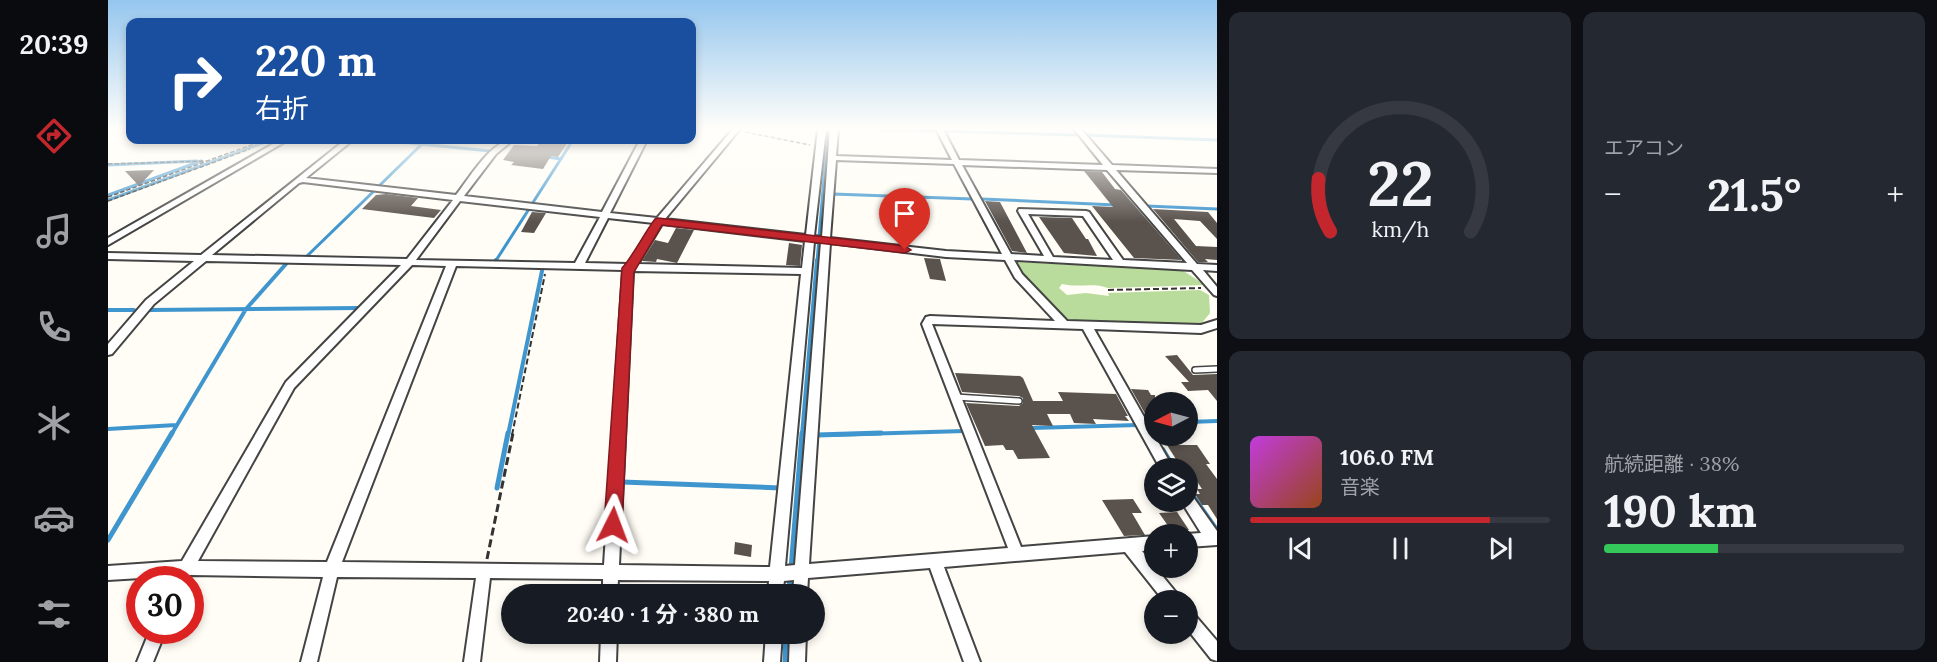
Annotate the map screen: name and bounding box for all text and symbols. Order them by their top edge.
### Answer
text: 20:39 [20,27,89,61]
text: 220 m [255,34,376,88]
icon: right [156,42,234,120]
text: 右折 [255,91,309,125]
icon: directions [33,115,75,157]
text: エアコン [1604,135,1684,160]
text: 22 [1367,143,1433,223]
text: 21.5° [1707,166,1801,223]
text: − [1604,173,1622,215]
text: + [1886,173,1904,215]
pin [879,188,930,250]
icon: arrive [888,197,921,230]
icon: music [33,210,75,252]
text: km/h [1371,216,1429,244]
icon: phone [33,306,75,348]
north arrow [1144,392,1198,446]
map controls [1144,392,1198,644]
icon: climate [33,402,75,444]
text: 106.0 FM [1340,443,1434,471]
text: 航続距離 · 38% [1604,451,1739,476]
button: layers [1144,458,1198,512]
text: 音楽 [1340,474,1380,499]
text: 190 km [1604,482,1757,539]
position arrow [581,493,645,557]
icon: car [33,497,75,539]
button: + [1144,524,1198,578]
icon: previous [1284,532,1317,565]
icon: pause [1384,532,1417,565]
icon: next [1484,532,1517,565]
speed limit sign: 30 [126,566,204,644]
button: − [1144,590,1198,644]
icon: filters [33,593,75,635]
text: 20:40 · 1 分 · 380 m [567,600,759,628]

